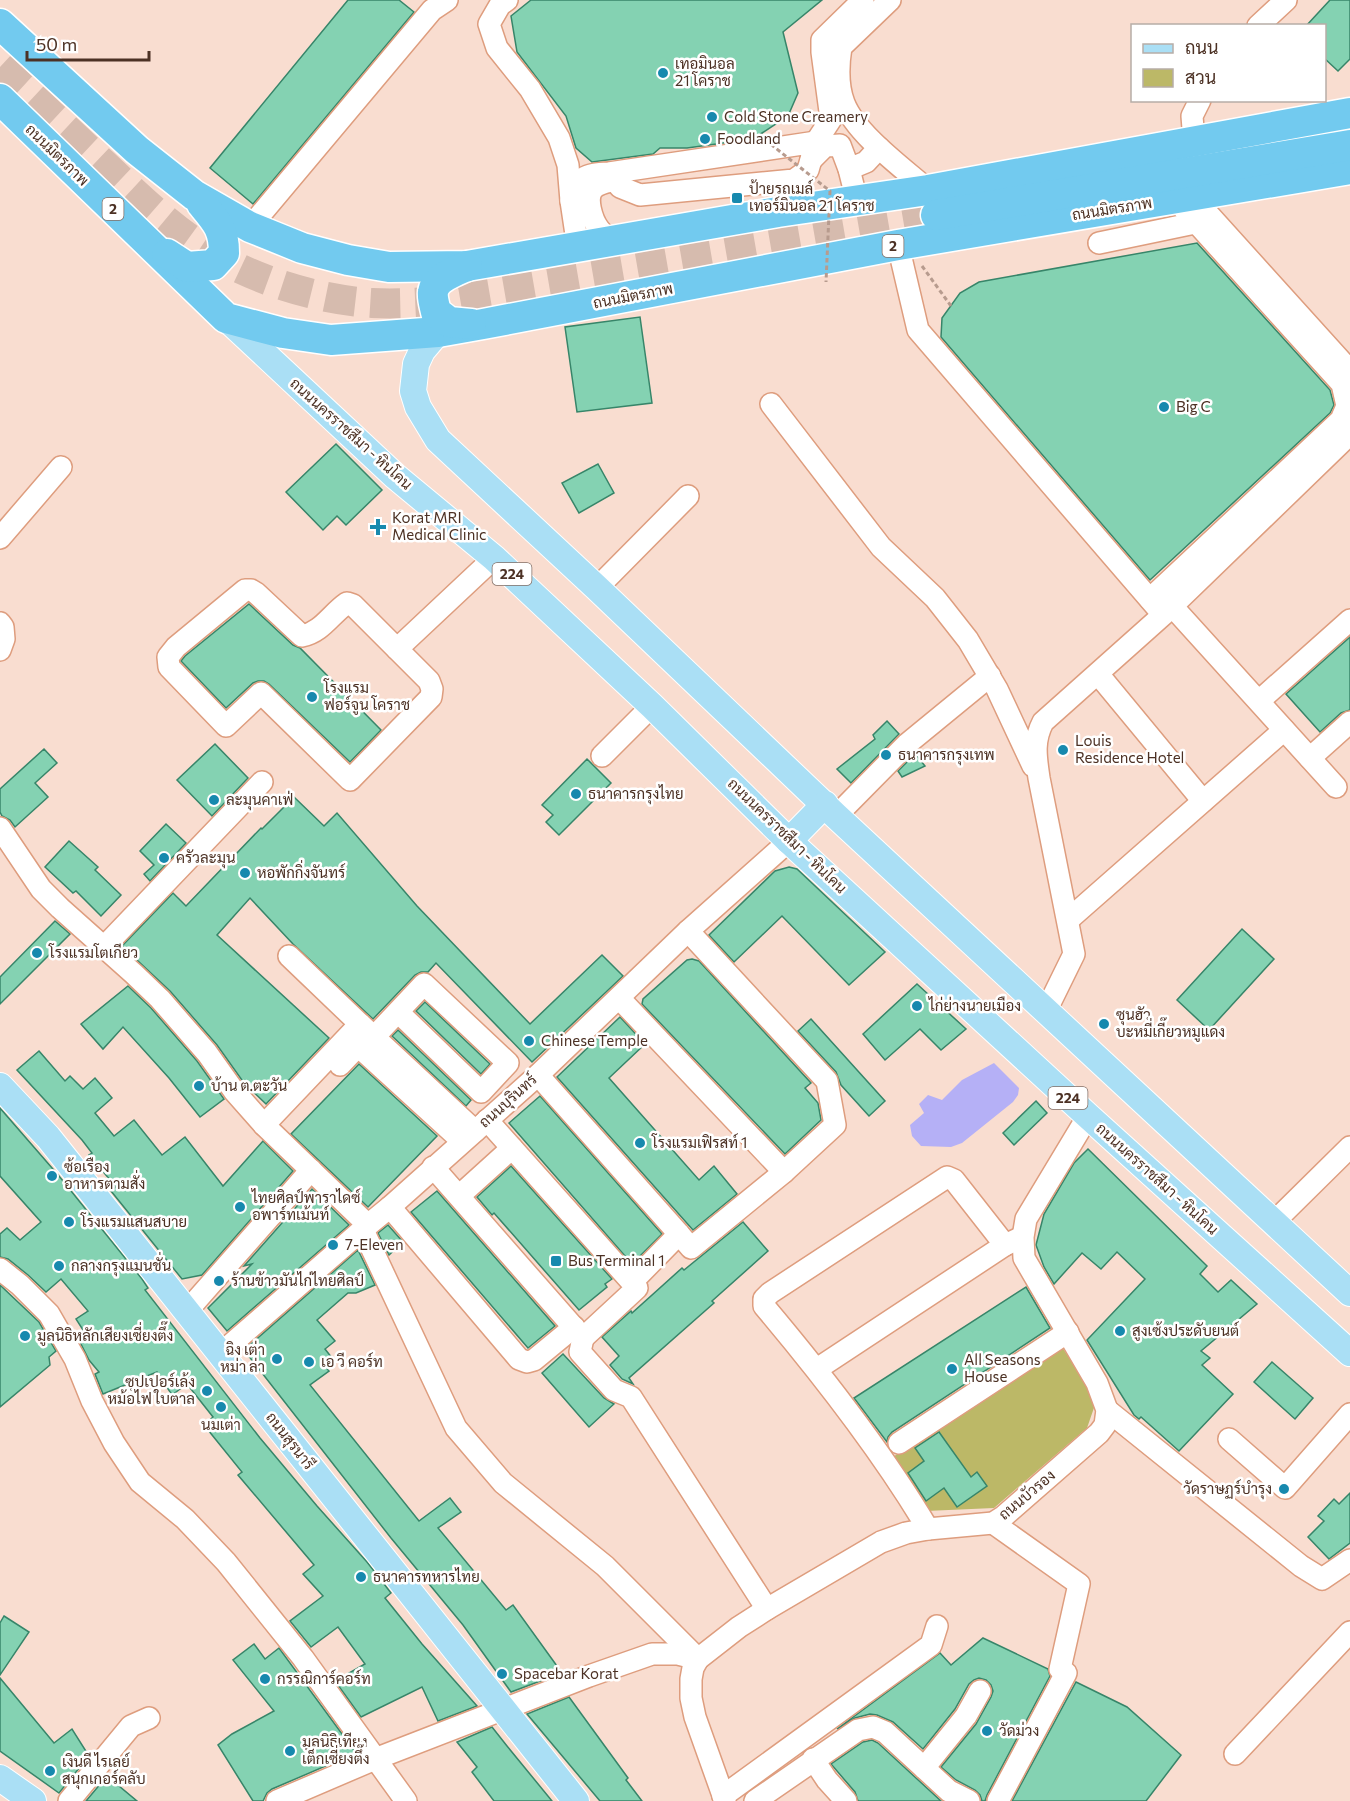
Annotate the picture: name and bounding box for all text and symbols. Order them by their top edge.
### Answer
scale bar [27,24,148,62]
legend [1131,24,1326,102]
text: 50 m [36,33,77,55]
text: ถนน [1185,36,1218,58]
place label: เทอมินอล 21 โคราช [675,54,735,89]
marker: เทอมินอล 21 โคราช [656,66,670,80]
text: สวน [1185,66,1216,88]
place label: Cold Stone Creamery [724,107,868,125]
marker: Cold Stone Creamery [705,110,719,124]
street label: ถนนมิตรภาพ [22,120,93,189]
place label: Foodland [717,129,781,147]
marker: Foodland [698,132,712,146]
place label: ป้ายรถเมล์ เทอร์มินอล 21 โคราช [749,179,875,214]
marker: ป้ายรถเมล์ เทอร์มินอล 21 โคราช [730,191,744,205]
street label: ถนนมิตรภาพ [1071,193,1153,223]
road number: 2 [102,198,124,220]
road number: 2 [882,235,904,257]
street label: ถนนมิตรภาพ [591,278,674,312]
street label: ถนนนครราชสีมา - หินโคน [287,374,416,493]
place label: Big C [1176,397,1211,415]
marker: Big C [1157,400,1171,414]
place label: Korat MRI Medical Clinic [392,508,487,543]
marker: Korat MRI Medical Clinic [369,518,387,536]
road number: 224 [492,563,532,585]
place label: โรงแรม ฟอร์จูน โคราช [323,678,410,715]
marker: โรงแรม ฟอร์จูน โคราช [305,690,319,704]
place label: Louis Residence Hotel [1075,731,1184,766]
marker: Louis Residence Hotel [1056,743,1070,757]
place label: ธนาคารกรุงเทพ [898,745,995,766]
marker: ธนาคารกรุงเทพ [879,748,893,762]
street label: ถนนนครราชสีมา - หินโคน [725,774,851,897]
place label: ธนาคารกรุงไทย [588,784,684,805]
marker: ธนาคารกรุงไทย [569,787,583,801]
place label: ละมุนคาเฟ่ [226,790,293,811]
marker: ละมุนคาเฟ่ [207,793,221,807]
place label: ครัวละมุน [176,848,235,869]
marker: ครัวละมุน [157,851,171,865]
place label: หอพักกิ่งจันทร์ [257,859,345,881]
marker: หอพักกิ่งจันทร์ [238,866,252,880]
place label: โรงแรมโตเกียว [48,943,138,961]
marker: โรงแรมโตเกียว [30,946,44,960]
place label: ไก่ย่างนายเมือง [928,996,1021,1014]
marker: ไก่ย่างนายเมือง [910,999,924,1013]
place label: ซุนฮัว บะหมี่เกี๊ยวหมูแดง [1116,1005,1225,1042]
marker: ซุนฮัว บะหมี่เกี๊ยวหมูแดง [1097,1017,1111,1031]
place label: Chinese Temple [541,1031,648,1049]
marker: Chinese Temple [522,1034,536,1048]
street label: ถนนบุรินทร์ [475,1070,542,1133]
place label: บ้าน ต.ตะวัน [211,1076,287,1094]
marker: บ้าน ต.ตะวัน [192,1079,206,1093]
road number: 224 [1048,1087,1088,1109]
street label: ถนนนครราชสีมา - หินโคน [1093,1119,1222,1238]
place label: โรงแรมเฟิรสท์ 1 [651,1133,747,1151]
marker: โรงแรมเฟิรสท์ 1 [633,1136,647,1150]
place label: ซ้อเรือง อาหารตามสั่ง [64,1157,145,1192]
marker: ซ้อเรือง อาหารตามสั่ง [45,1169,59,1183]
place label: ไทยศิลป์พาราไดซ์ อพาร์ทเม้นท์ [251,1188,360,1223]
marker: ไทยศิลป์พาราไดซ์ อพาร์ทเม้นท์ [233,1200,247,1214]
place label: โรงแรมแสนสบาย [80,1212,187,1230]
marker: โรงแรมแสนสบาย [62,1215,76,1229]
place label: 7-Eleven [345,1235,404,1253]
marker: 7-Eleven [326,1238,340,1252]
place label: กลางกรุงแมนชั่น [71,1251,171,1277]
place label: Bus Terminal 1 [568,1251,665,1269]
marker: Bus Terminal 1 [549,1254,563,1268]
marker: กลางกรุงแมนชั่น [52,1259,66,1273]
place label: ร้านข้าวมันไก่ไทยศิลป์ [231,1271,364,1289]
marker: ร้านข้าวมันไก่ไทยศิลป์ [212,1274,226,1288]
place label: มูลนิธิหลักเสียงเซี่ยงตึ๊ง [37,1321,173,1346]
place label: สูงเซ้งประดับยนต์ [1132,1321,1239,1341]
marker: สูงเซ้งประดับยนต์ [1113,1324,1127,1338]
marker: มูลนิธิหลักเสียงเซี่ยงตึ๊ง [18,1329,32,1343]
place label: ฉิง เต่า หม่า ล่า [220,1340,265,1375]
place label: All Seasons House [964,1350,1041,1385]
marker: ฉิง เต่า หม่า ล่า [270,1352,284,1366]
place label: เอ วี คอร์ท [321,1352,383,1370]
marker: เอ วี คอร์ท [302,1355,316,1369]
marker: All Seasons House [945,1362,959,1376]
place label: ซุปเปอร์เล้ง หม้อไฟ ใบตาล [107,1372,195,1407]
marker: ซุปเปอร์เล้ง หม้อไฟ ใบตาล [200,1384,214,1398]
marker: นมเต่า [214,1400,228,1414]
street label: ถนนสุรนารี [260,1408,319,1475]
place label: นมเต่า [201,1415,241,1433]
street label: ถนนบัวรอง [995,1465,1058,1523]
place label: วัดราษฏร์บำรุง [1183,1479,1272,1500]
marker: วัดราษฏร์บำรุง [1277,1482,1291,1496]
place label: ธนาคารทหารไทย [373,1567,480,1585]
marker: ธนาคารทหารไทย [354,1570,368,1584]
place label: Spacebar Korat [514,1664,619,1682]
marker: Spacebar Korat [495,1667,509,1681]
place label: กรรณิการ์คอร์ท [277,1669,371,1687]
marker: กรรณิการ์คอร์ท [258,1672,272,1686]
place label: วัดม่วง [999,1721,1039,1739]
marker: วัดม่วง [980,1724,994,1738]
place label: มูลนิธิเทียง เต็กเซี่ยงตึ๊ง [302,1732,370,1767]
marker: มูลนิธิเทียง เต็กเซี่ยงตึ๊ง [283,1744,297,1758]
place label: เงินดี ไรเลย์ สนุกเกอร์คลับ [62,1752,146,1790]
marker: เงินดี ไรเลย์ สนุกเกอร์คลับ [43,1764,57,1778]

